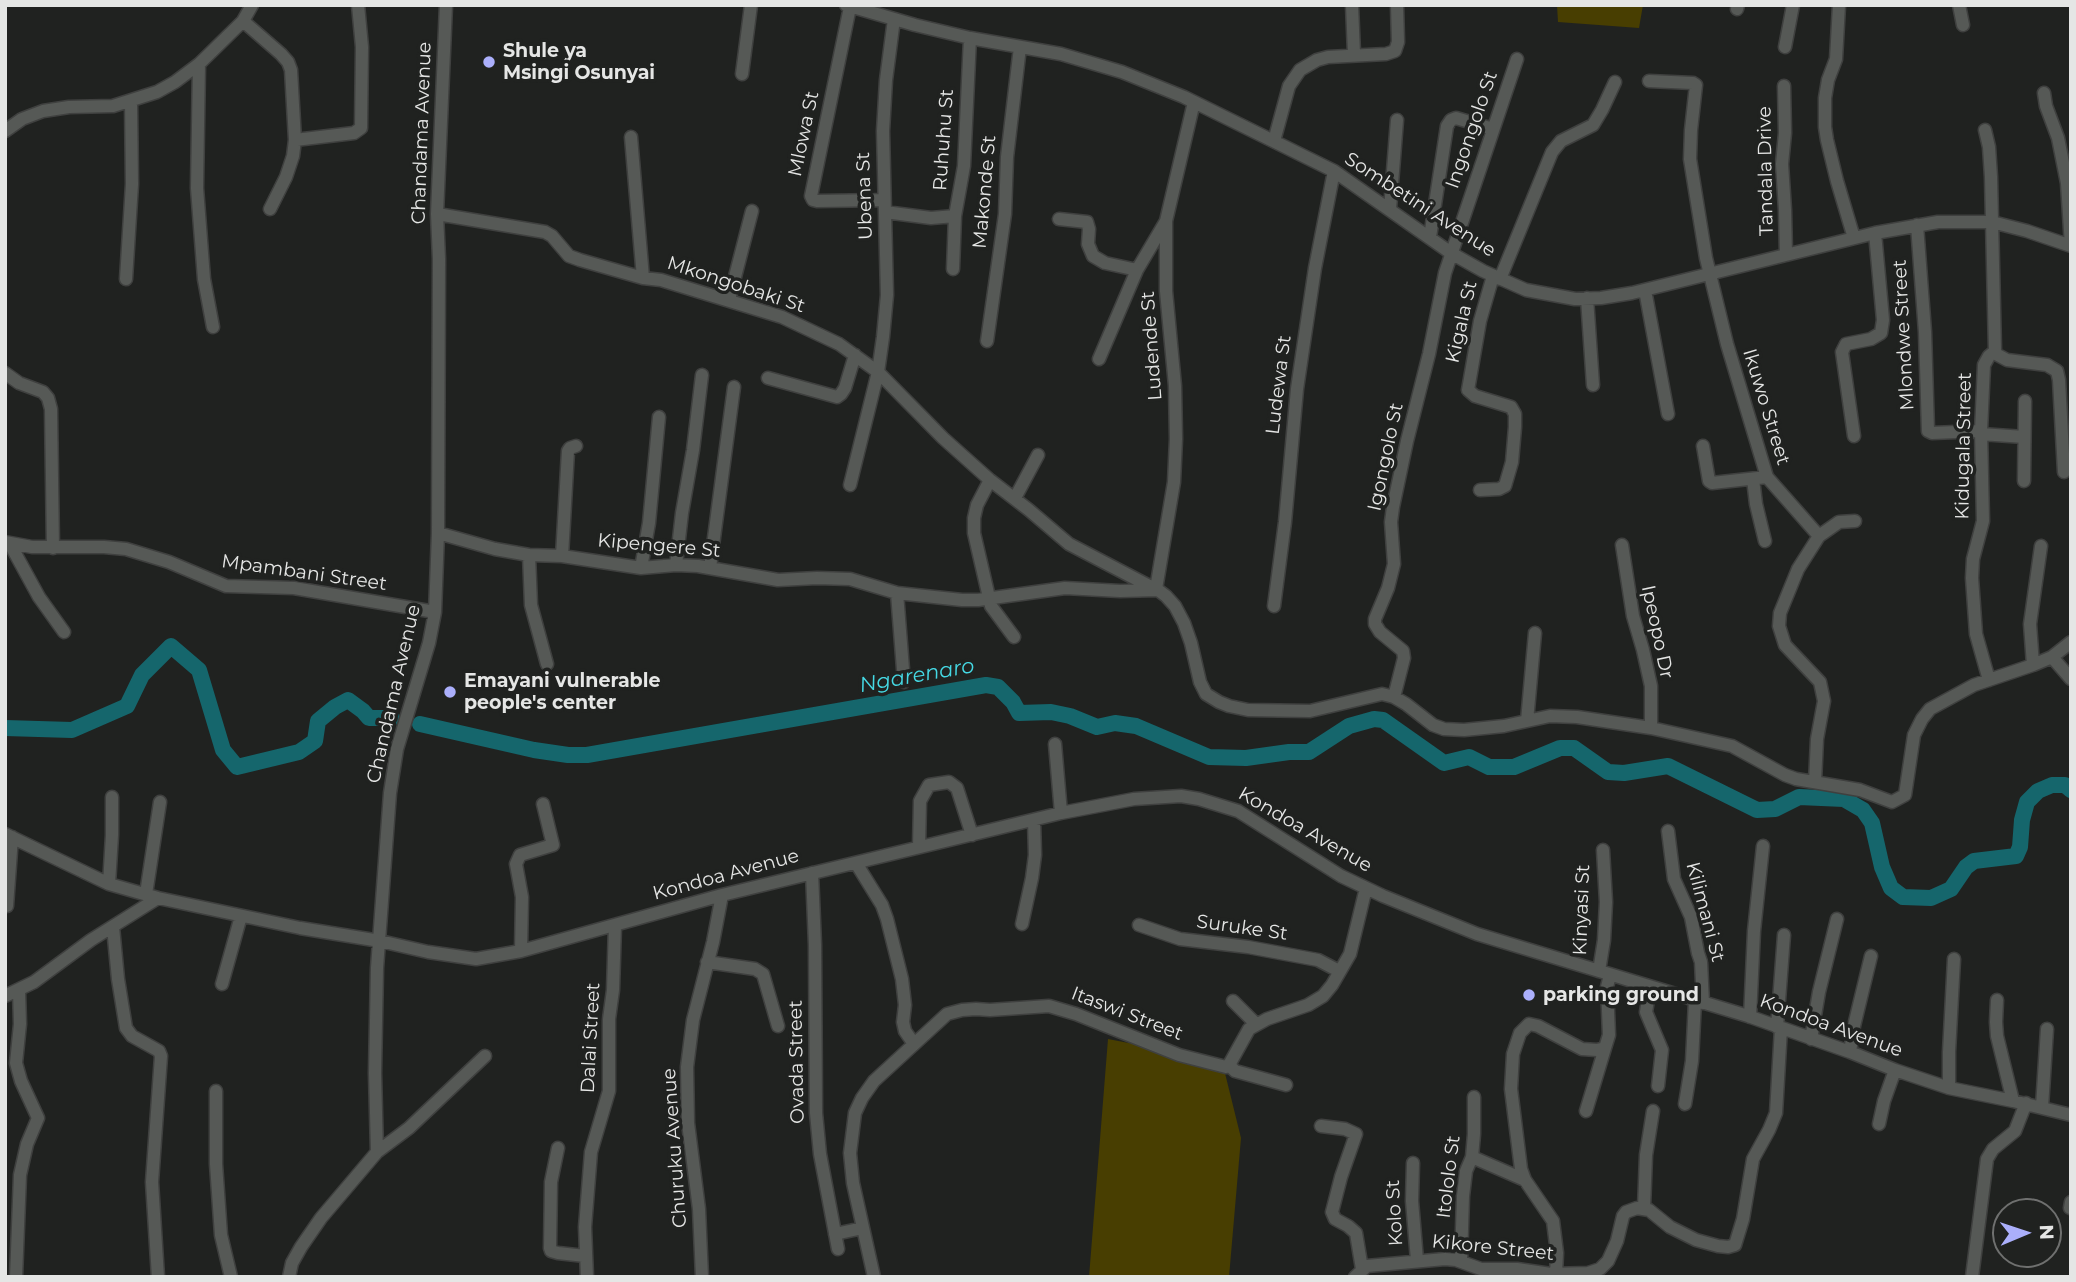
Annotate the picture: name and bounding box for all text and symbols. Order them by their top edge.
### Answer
place label: Shule ya Msingi Osunyai [503,40,655,84]
street label: Chandama Avenue [407,41,437,225]
marker: Shule ya Msingi Osunyai [481,54,497,70]
street label: Ingongolo St [1441,68,1503,192]
street label: Ruhuhu St [929,88,959,192]
street label: Mlowa St [784,89,824,179]
street label: Tandala Drive [1753,106,1779,236]
street label: Makonde St [969,134,1001,250]
street label: Sombetini Avenue [1340,148,1500,262]
street label: Ubena St [852,152,878,240]
street label: Mkongobaki St [664,252,808,318]
street label: Mlondwe Street [1889,259,1919,411]
street label: Kigala St [1441,279,1483,365]
street label: Ludende St [1137,290,1167,402]
street label: Ludewa St [1262,334,1296,436]
street label: Ikuwo Street [1737,346,1795,468]
street label: Kidugala Street [1951,372,1977,520]
street label: Igongolo St [1363,401,1409,513]
street label: Kipengere St [596,529,722,563]
street label: Mpambani Street [220,550,388,596]
street label: Ipeopo Dr [1636,583,1678,681]
street label: Chandama Avenue [362,603,426,785]
water label: Ngarenaro [858,653,976,699]
place label: Emayani vulnerable people's center [464,670,660,714]
marker: Emayani vulnerable people's center [442,684,458,700]
street label: Kondoa Avenue [1234,783,1376,877]
street label: Kondoa Avenue [650,845,802,905]
street label: Kilimani St [1681,860,1729,964]
street label: Kinyasi St [1569,864,1595,956]
street label: Suruke St [1195,910,1289,946]
street label: Dalai Street [577,982,605,1094]
street label: Itaswi Street [1068,982,1186,1046]
place label: parking ground [1543,984,1699,1006]
marker: parking ground [1521,987,1537,1003]
street label: Kondoa Avenue [1756,990,1906,1062]
street label: Ovada Street [785,1000,809,1124]
street label: Churuku Avenue [658,1067,692,1229]
street label: Itololo St [1433,1134,1465,1220]
street label: Kolo St [1382,1179,1408,1247]
north arrow [1992,1198,2062,1268]
text: N [2035,1224,2058,1240]
street label: Kikore Street [1431,1230,1555,1266]

